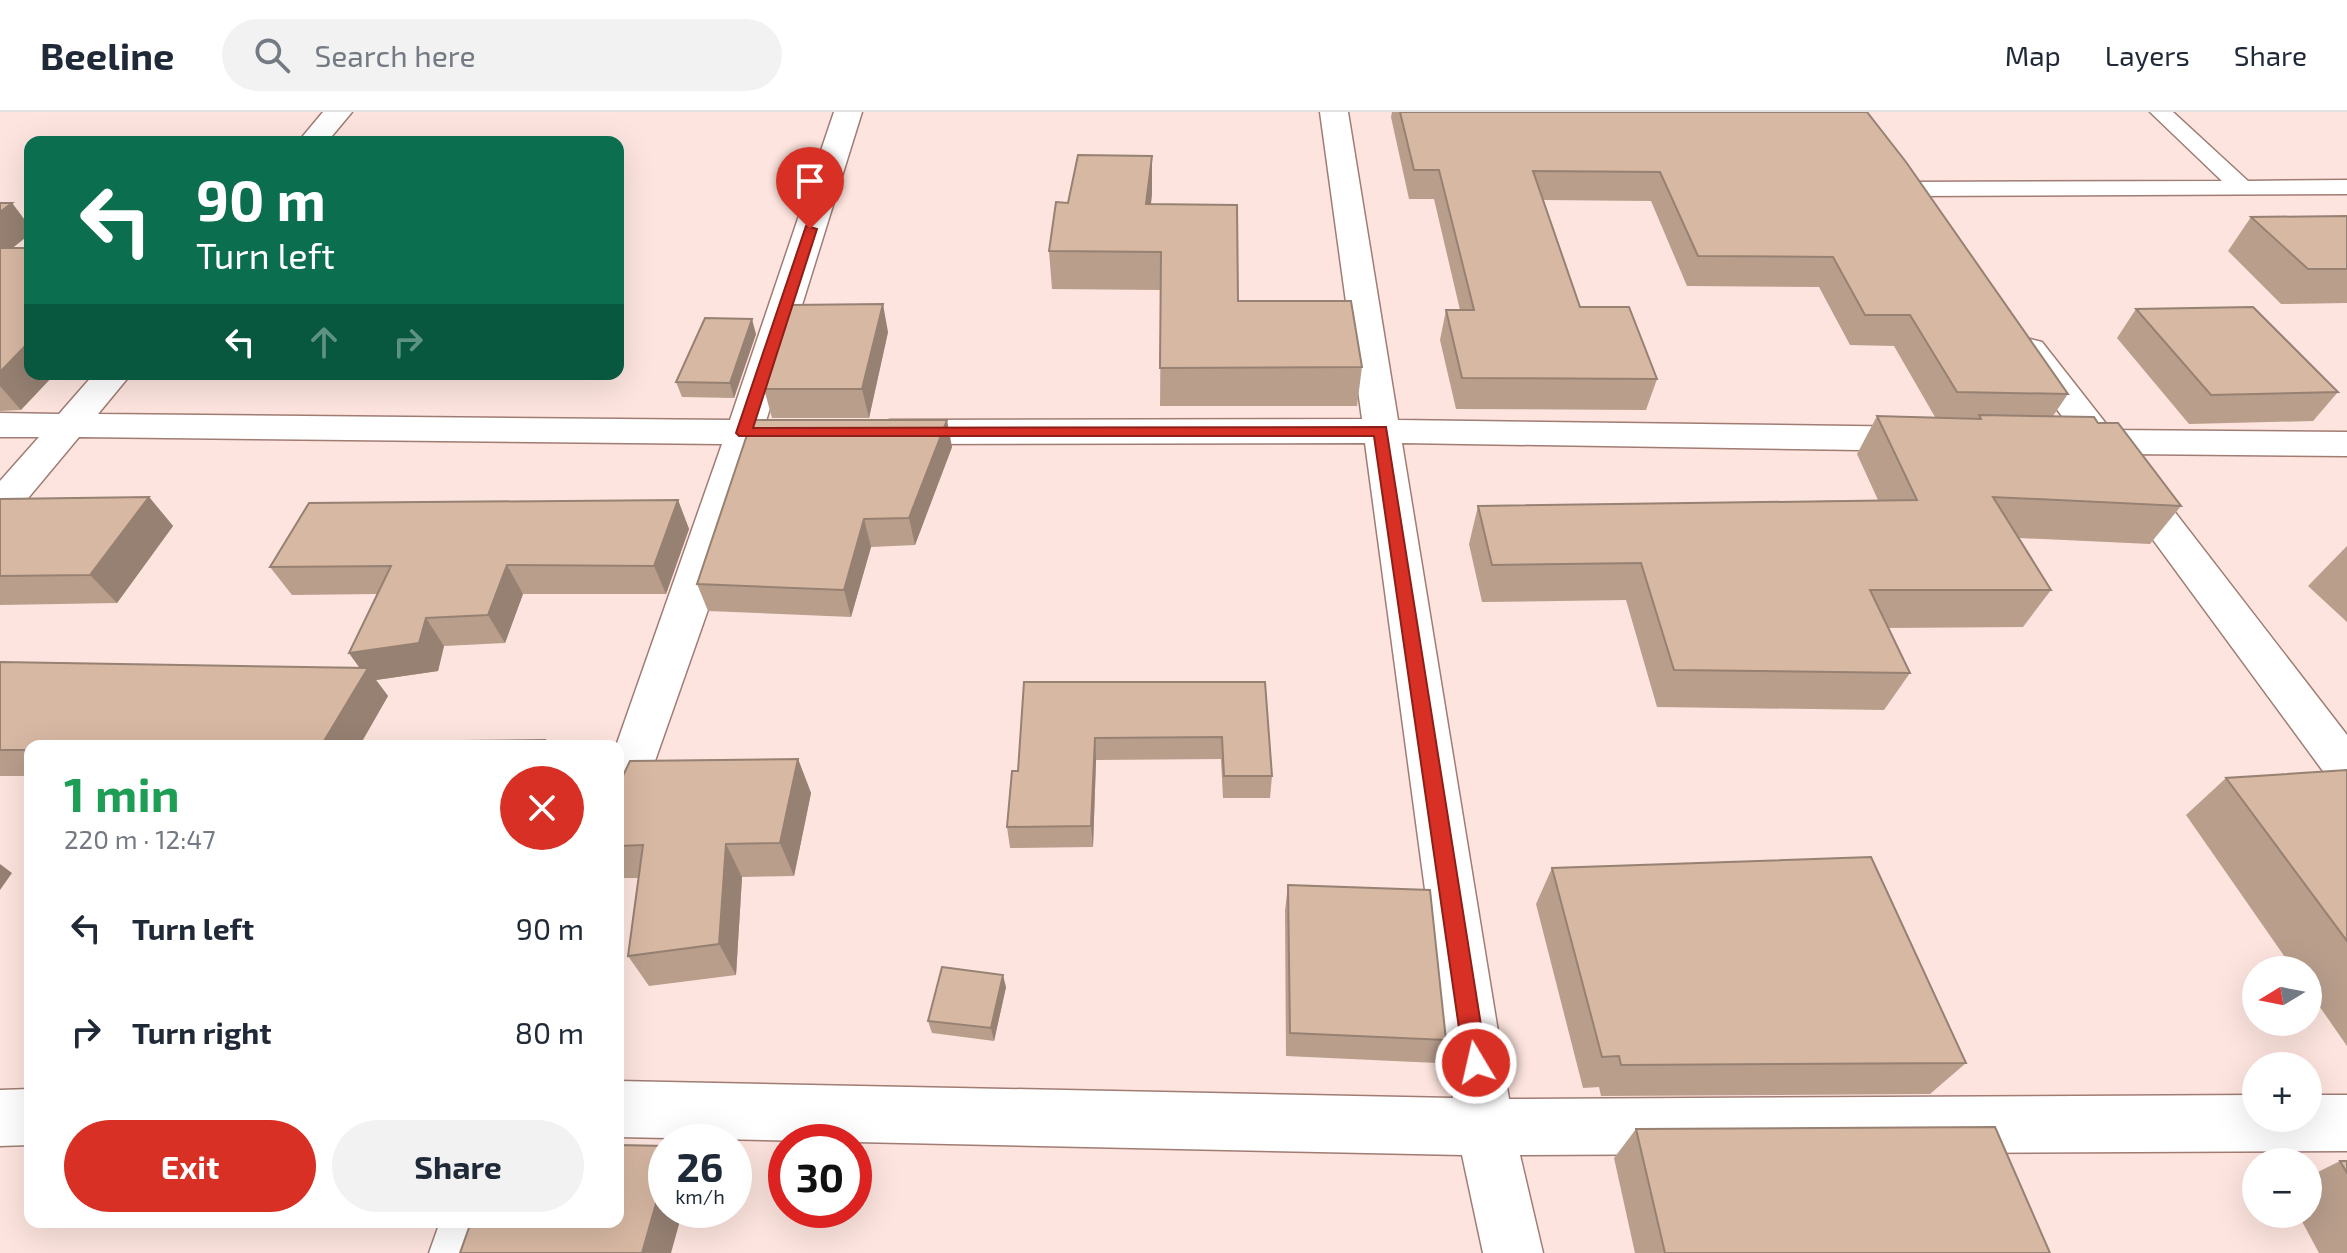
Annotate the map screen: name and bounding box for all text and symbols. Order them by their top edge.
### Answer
search box [222,19,782,91]
text: Beeline [40,32,174,78]
icon: search [250,33,294,77]
text: Search here [314,37,476,73]
text: Map [2005,38,2061,72]
text: Layers [2105,38,2190,72]
text: Share [2234,38,2307,72]
pin [776,147,844,229]
icon: arrive [788,159,832,203]
text: 90 m [196,165,326,232]
icon: left [64,168,168,272]
text: Turn left [196,233,335,276]
icon: left [218,320,262,364]
icon: ahead [302,320,346,364]
icon: right [386,320,430,364]
text: 1 min [64,764,180,822]
button: close [500,766,584,850]
text: 220 m · 12:47 [64,823,216,854]
icon: left [64,906,108,950]
text: Turn left [132,910,254,946]
text: 90 m [516,910,584,946]
north arrow [2242,956,2322,1036]
map controls [2242,956,2322,1228]
icon: right [64,1010,108,1054]
text: Turn right [132,1014,272,1050]
text: 80 m [515,1014,584,1050]
position arrow [1434,1021,1518,1105]
button: + [2242,1052,2322,1132]
button: Exit [64,1120,316,1212]
button: Share [332,1120,584,1212]
speed limit sign: 30 [768,1124,872,1228]
text: 26 [677,1142,723,1190]
button: − [2242,1148,2322,1228]
text: km/h [675,1184,725,1208]

